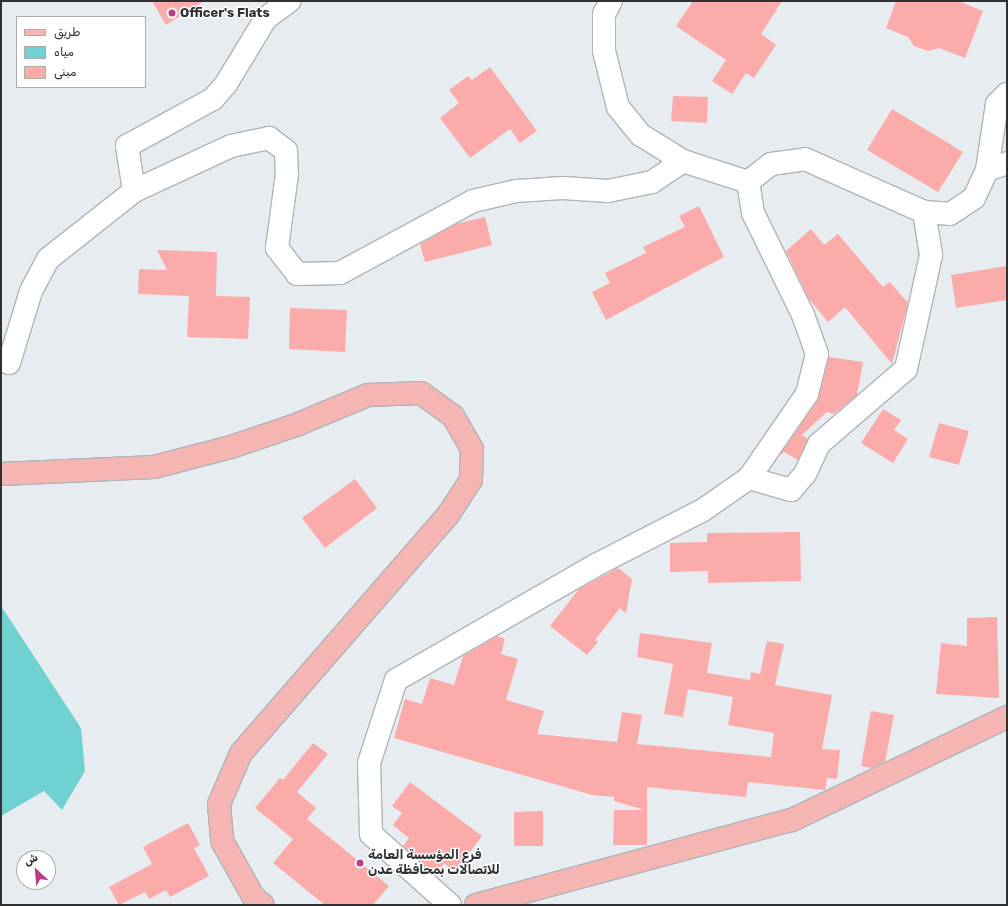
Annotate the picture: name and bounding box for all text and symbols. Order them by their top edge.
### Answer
place label: Officer's Flats [180,5,270,21]
marker: Officer's Flats [167,8,177,18]
legend [16,16,146,88]
text: طريق [54,25,80,39]
text: مياه [54,45,74,59]
text: مبنى [54,65,76,79]
place label: فرع المؤسسة العامة للاتصالات بمحافظة عدن [368,848,500,879]
north arrow [16,850,56,890]
text: ش [22,851,40,869]
marker: فرع المؤسسة العامة للاتصالات بمحافظة عدن [355,858,365,868]

